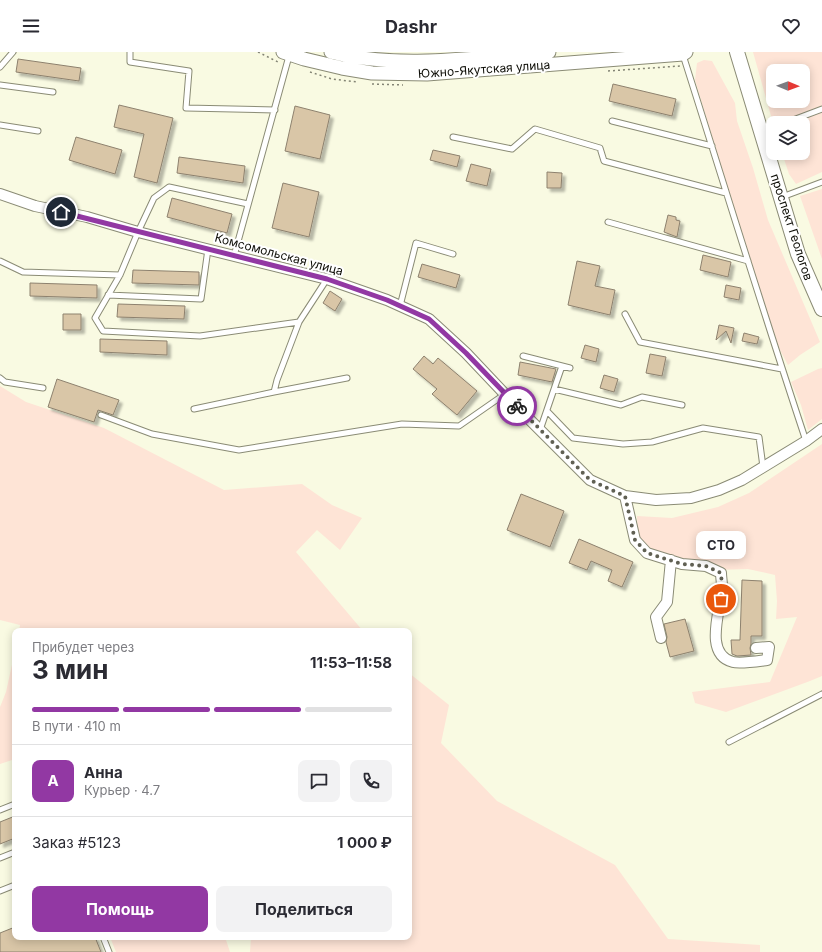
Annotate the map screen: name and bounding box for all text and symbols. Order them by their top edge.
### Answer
icon: menu [20,15,42,37]
icon: heart [780,15,802,37]
text: Dashr [385,16,437,37]
street label: Южно-Якутская улица [417,57,551,81]
north arrow [766,64,810,108]
map controls [766,64,810,160]
button: layers [766,116,810,160]
street label: проспект Геологов [768,172,816,282]
pin [44,195,78,229]
icon: home [50,201,72,223]
street label: Комсомольская улица [213,230,345,278]
courier [497,386,537,426]
icon: bike [506,395,528,417]
callout: СТО [696,531,746,559]
text: СТО [707,537,735,553]
pin [704,582,738,616]
icon: bag [710,588,732,610]
text: Прибудет через [32,639,134,655]
text: 11:53–11:58 [310,653,392,672]
text: 3 мин [32,654,108,685]
text: В пути · 410 m [32,718,121,734]
button: chat [298,760,340,802]
button: phone [350,760,392,802]
text: Анна [84,763,123,782]
text: А [47,771,59,790]
text: Курьер · 4.7 [84,782,160,798]
text: Заказ #5123 [32,833,121,852]
text: 1 000 ₽ [337,833,392,852]
button: Помощь [32,886,208,932]
button: Поделиться [216,886,392,932]

